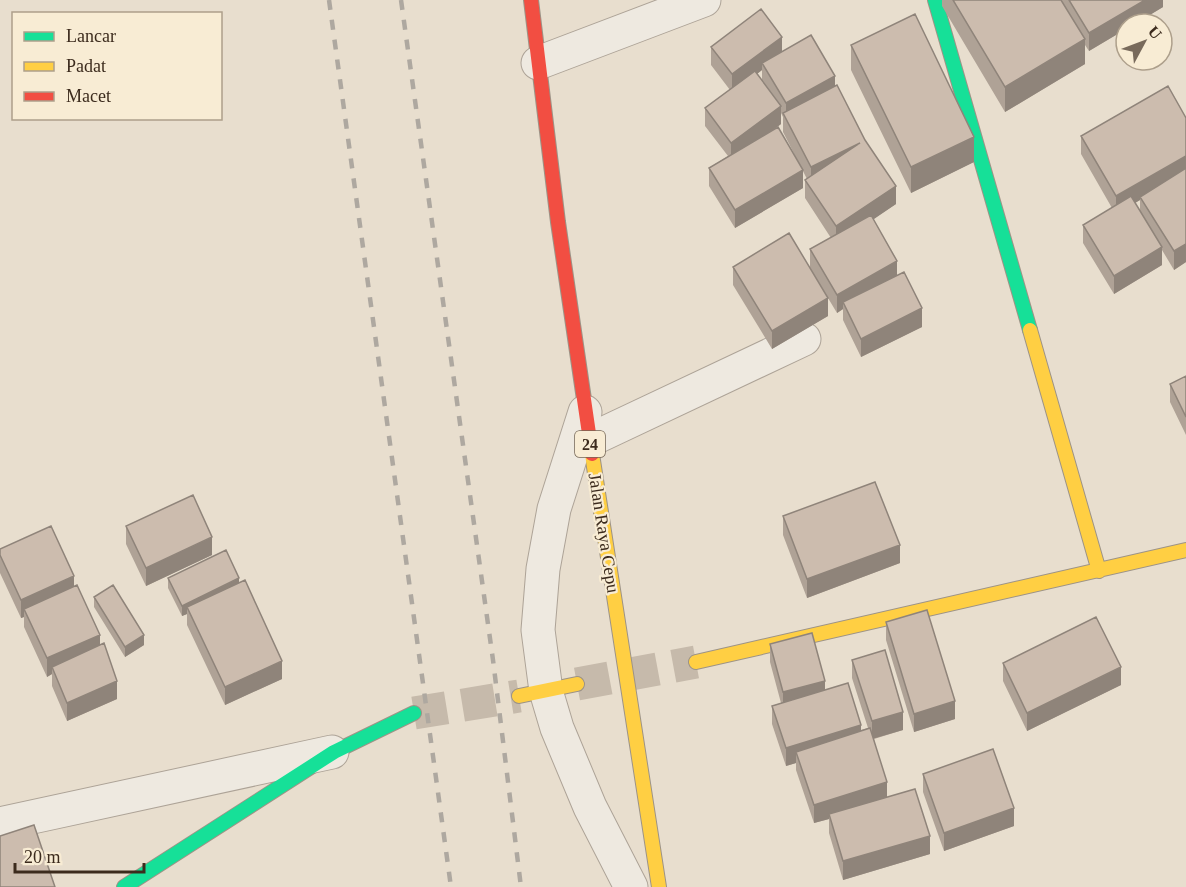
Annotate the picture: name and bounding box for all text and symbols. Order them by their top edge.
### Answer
legend [12,12,222,120]
north arrow [1114,12,1174,72]
text: U [1145,23,1165,43]
text: Lancar [66,26,116,46]
text: Padat [66,56,106,76]
text: Macet [66,86,111,106]
road number: 24 [575,431,605,457]
street label: Jalan Raya Cepu [585,472,623,594]
scale bar [15,836,144,874]
text: 20 m [24,847,61,867]

